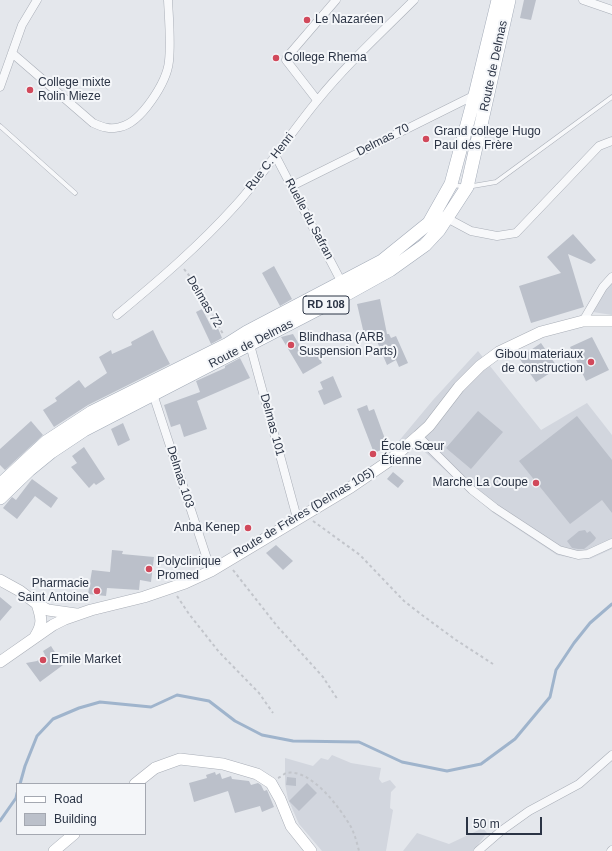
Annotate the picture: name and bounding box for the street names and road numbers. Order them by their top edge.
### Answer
street label: Route de Delmas [477,19,511,113]
street label: Delmas 70 [354,121,412,159]
street label: Rue C. Henri [243,130,297,194]
street label: Ruelle du Safran [282,176,336,262]
street label: Delmas 72 [183,274,225,330]
road number: RD 108 [303,296,349,314]
street label: Route de Delmas [206,317,296,371]
street label: Delmas 101 [257,392,287,458]
street label: Delmas 103 [163,444,197,510]
street label: Route de Frères (Delmas 105) [231,465,377,561]

